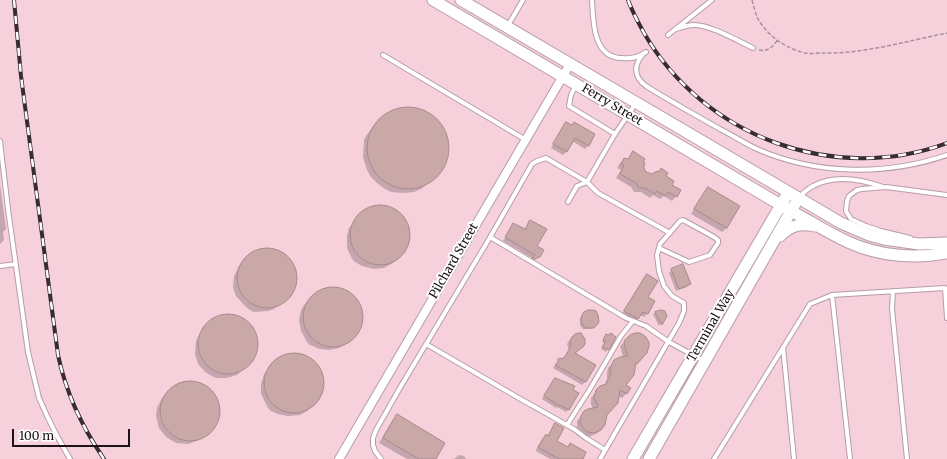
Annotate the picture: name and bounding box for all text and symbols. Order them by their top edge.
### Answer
street label: Ferry Street [579,81,645,129]
street label: Pilchard Street [427,221,481,301]
street label: Terminal Way [684,287,738,365]
scale bar [14,421,132,447]
text: 100 m [19,428,54,443]

